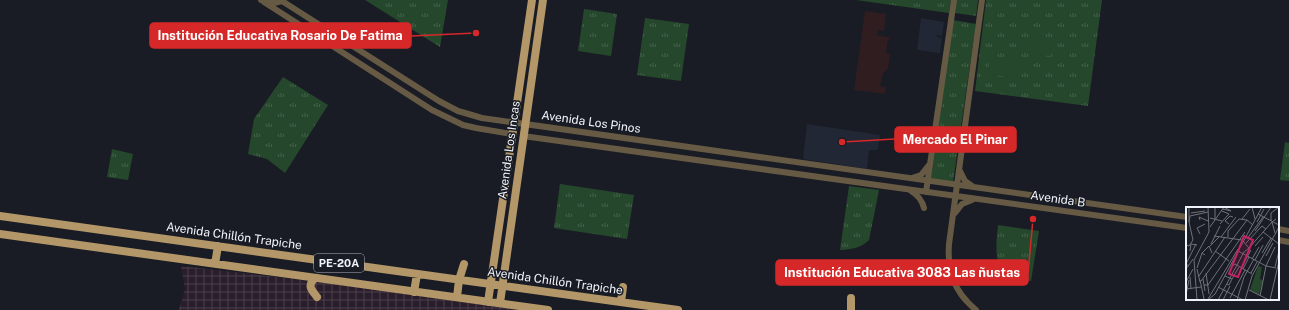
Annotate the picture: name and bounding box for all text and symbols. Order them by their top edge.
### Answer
callout: Institución Educativa Rosario De Fatima [150,23,411,48]
text: Institución Educativa Rosario De Fatima [157,28,403,43]
street label: Avenida Los Incas [495,100,523,200]
street label: Avenida Los Pinos [541,108,641,136]
callout: Mercado El Pinar [895,127,1016,152]
text: Mercado El Pinar [902,132,1008,147]
street label: Avenida B [1030,188,1086,210]
inset map [1186,207,1279,300]
street label: Avenida Chillón Trapiche [165,220,303,252]
road number: PE-20A [314,254,364,272]
callout: Institución Educativa 3083 Las ñustas [776,260,1028,285]
street label: Avenida Chillón Trapiche [486,265,624,297]
text: Institución Educativa 3083 Las ñustas [784,265,1020,280]

